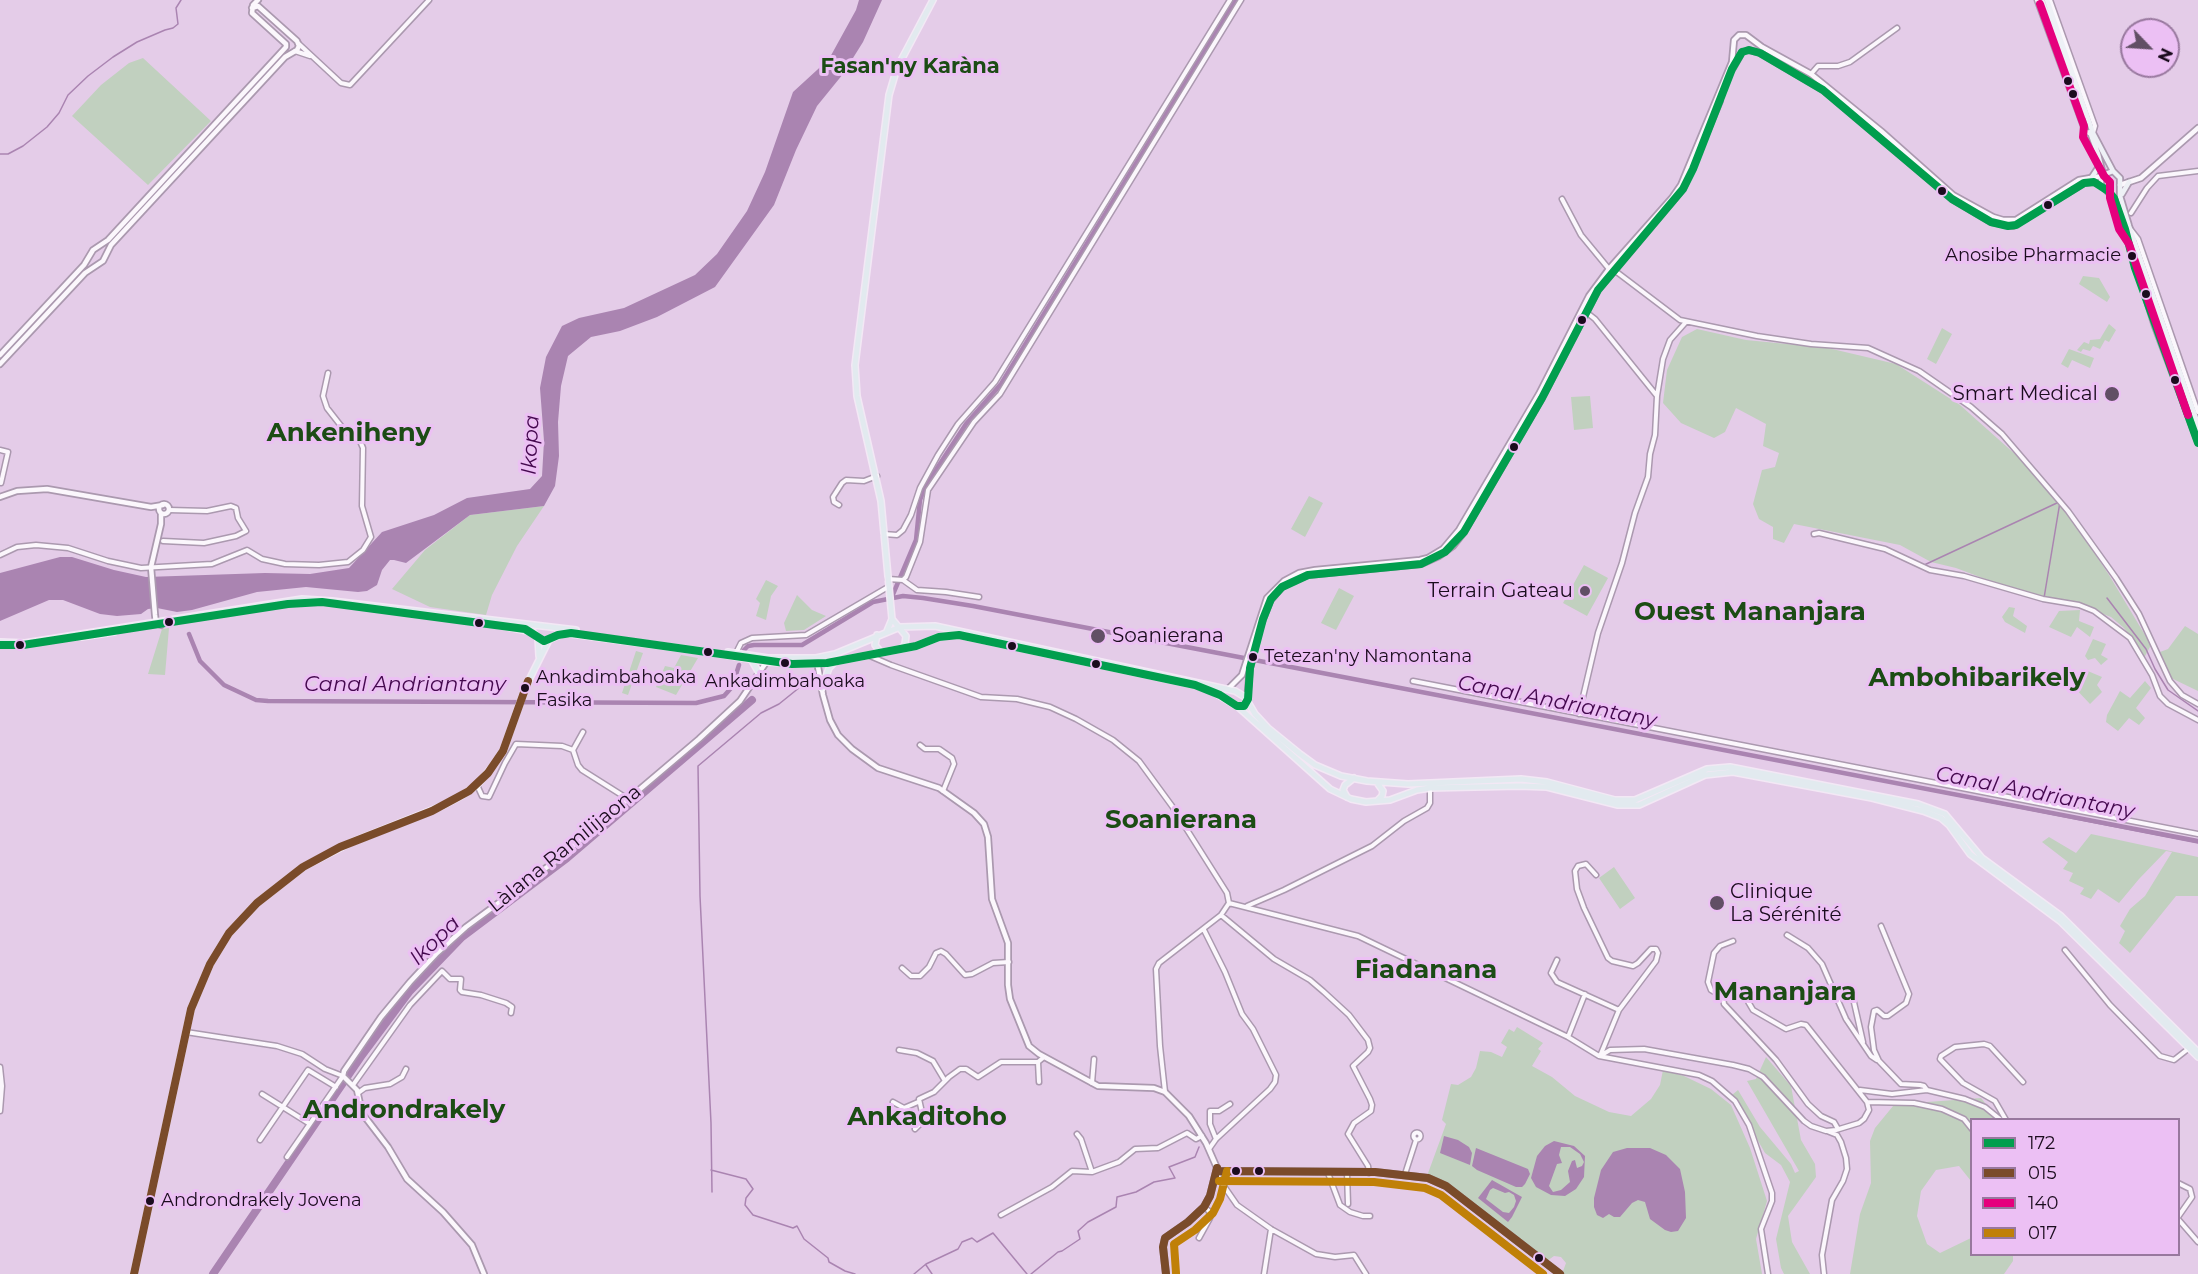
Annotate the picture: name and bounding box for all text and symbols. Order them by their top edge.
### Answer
north arrow [2120,18,2180,78]
text: N [2154,45,2176,65]
district label: Fasan'ny Karàna [820,54,1000,80]
unlabelled marker [2062,75,2074,87]
unlabelled marker [2067,88,2079,100]
unlabelled marker [1936,185,1948,197]
unlabelled marker [2042,199,2054,211]
place label: Anosibe Pharmacie [1945,245,2121,267]
marker: Anosibe Pharmacie [2126,250,2138,262]
unlabelled marker [2140,288,2152,300]
unlabelled marker [1576,314,1588,326]
unlabelled marker [2169,374,2181,386]
place label: Smart Medical [1952,382,2098,406]
marker: Smart Medical [2103,385,2121,403]
water label: Ikopa [517,414,545,476]
district label: Ankeniheny [267,417,431,449]
unlabelled marker [1508,441,1520,453]
place label: Terrain Gateau [1428,579,1573,603]
marker: Terrain Gateau [1578,584,1592,598]
district label: Ouest Mananjara [1634,596,1866,628]
unlabelled marker [163,616,175,628]
unlabelled marker [473,617,485,629]
place label: Soanierana [1112,624,1224,648]
marker: Soanierana [1089,627,1107,645]
unlabelled marker [14,639,26,651]
unlabelled marker [1006,640,1018,652]
unlabelled marker [702,646,714,658]
place label: Tetezan'ny Namontana [1264,646,1472,668]
marker: Tetezan'ny Namontana [1247,651,1259,663]
marker: Ankadimbahoaka [779,657,791,669]
unlabelled marker [1090,658,1102,670]
district label: Ambohibarikely [1869,662,2085,694]
place label: Ankadimbahoaka Fasika [536,667,696,710]
water label: Canal Andriantany [1456,670,1658,734]
place label: Ankadimbahoaka [705,671,865,693]
water label: Canal Andriantany [304,672,506,698]
marker: Ankadimbahoaka Fasika [519,682,531,694]
water label: Canal Andriantany [1934,761,2136,825]
street label: Làlana Ramilijaona [484,780,646,918]
district label: Soanierana [1105,804,1257,836]
place label: Clinique La Sérénité [1730,880,1842,927]
marker: Clinique La Sérénité [1708,894,1726,912]
water label: Ikopa [405,911,465,971]
district label: Fiadanana [1355,954,1497,986]
district label: Mananjara [1713,976,1857,1008]
district label: Androndrakely [303,1094,505,1126]
district label: Ankaditoho [847,1101,1007,1133]
legend [1970,1118,2180,1256]
text: 172 [2028,1132,2055,1154]
text: 015 [2028,1162,2057,1184]
unlabelled marker [1230,1165,1242,1177]
unlabelled marker [1253,1165,1265,1177]
place label: Androndrakely Jovena [161,1190,362,1212]
text: 140 [2028,1192,2058,1214]
marker: Androndrakely Jovena [144,1195,156,1207]
text: 017 [2028,1222,2057,1244]
unlabelled marker [1533,1252,1545,1264]

